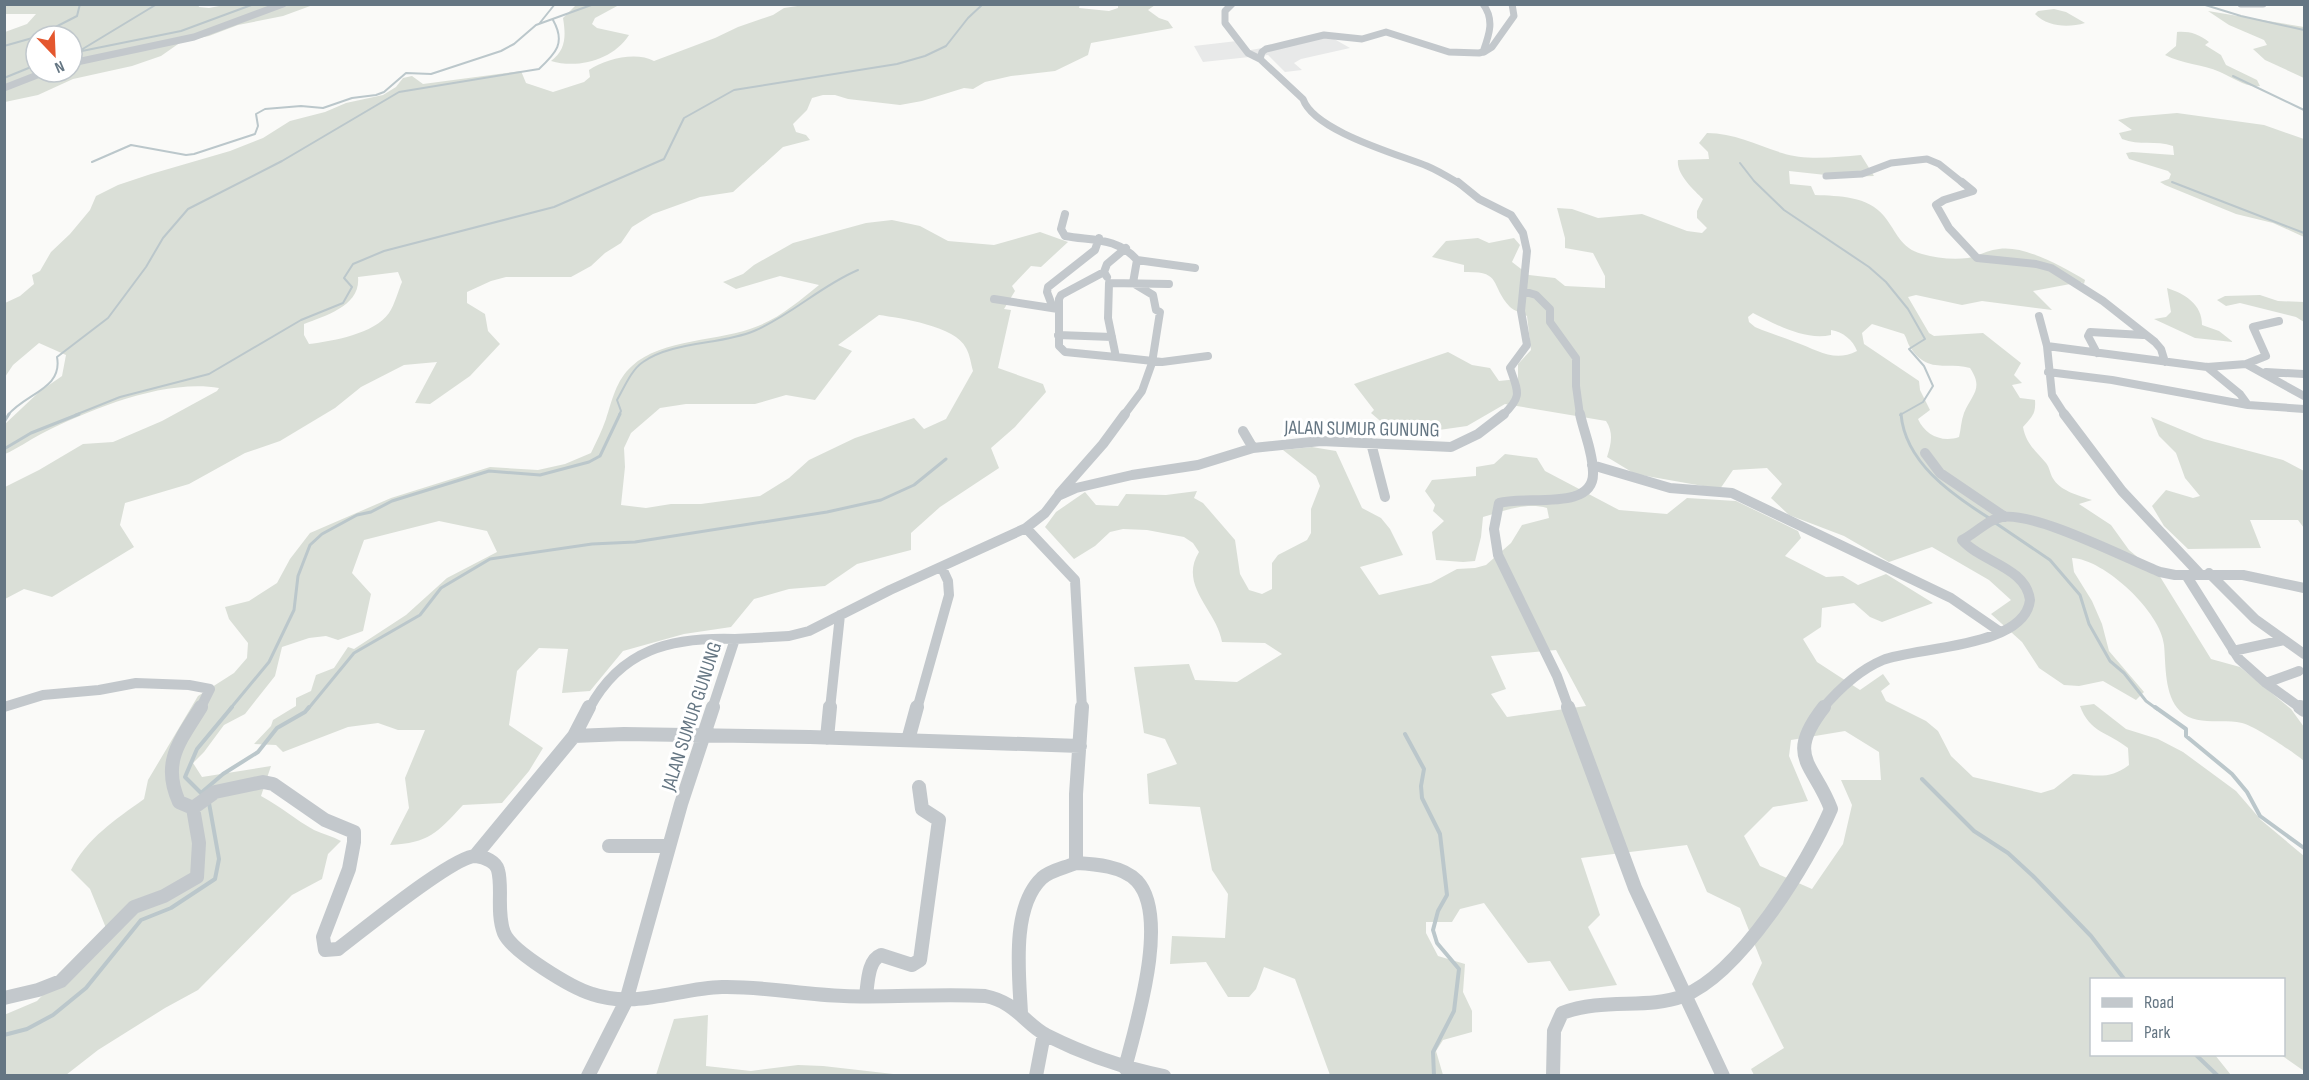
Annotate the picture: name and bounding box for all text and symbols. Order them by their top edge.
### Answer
north arrow [24,24,84,84]
text: N [52,56,67,77]
street label: JALAN SUMUR GUNUNG [1283,416,1440,442]
street label: JALAN SUMUR GUNUNG [656,639,727,795]
legend [2090,978,2285,1056]
text: Road [2144,992,2174,1013]
text: Park [2144,1022,2170,1043]

